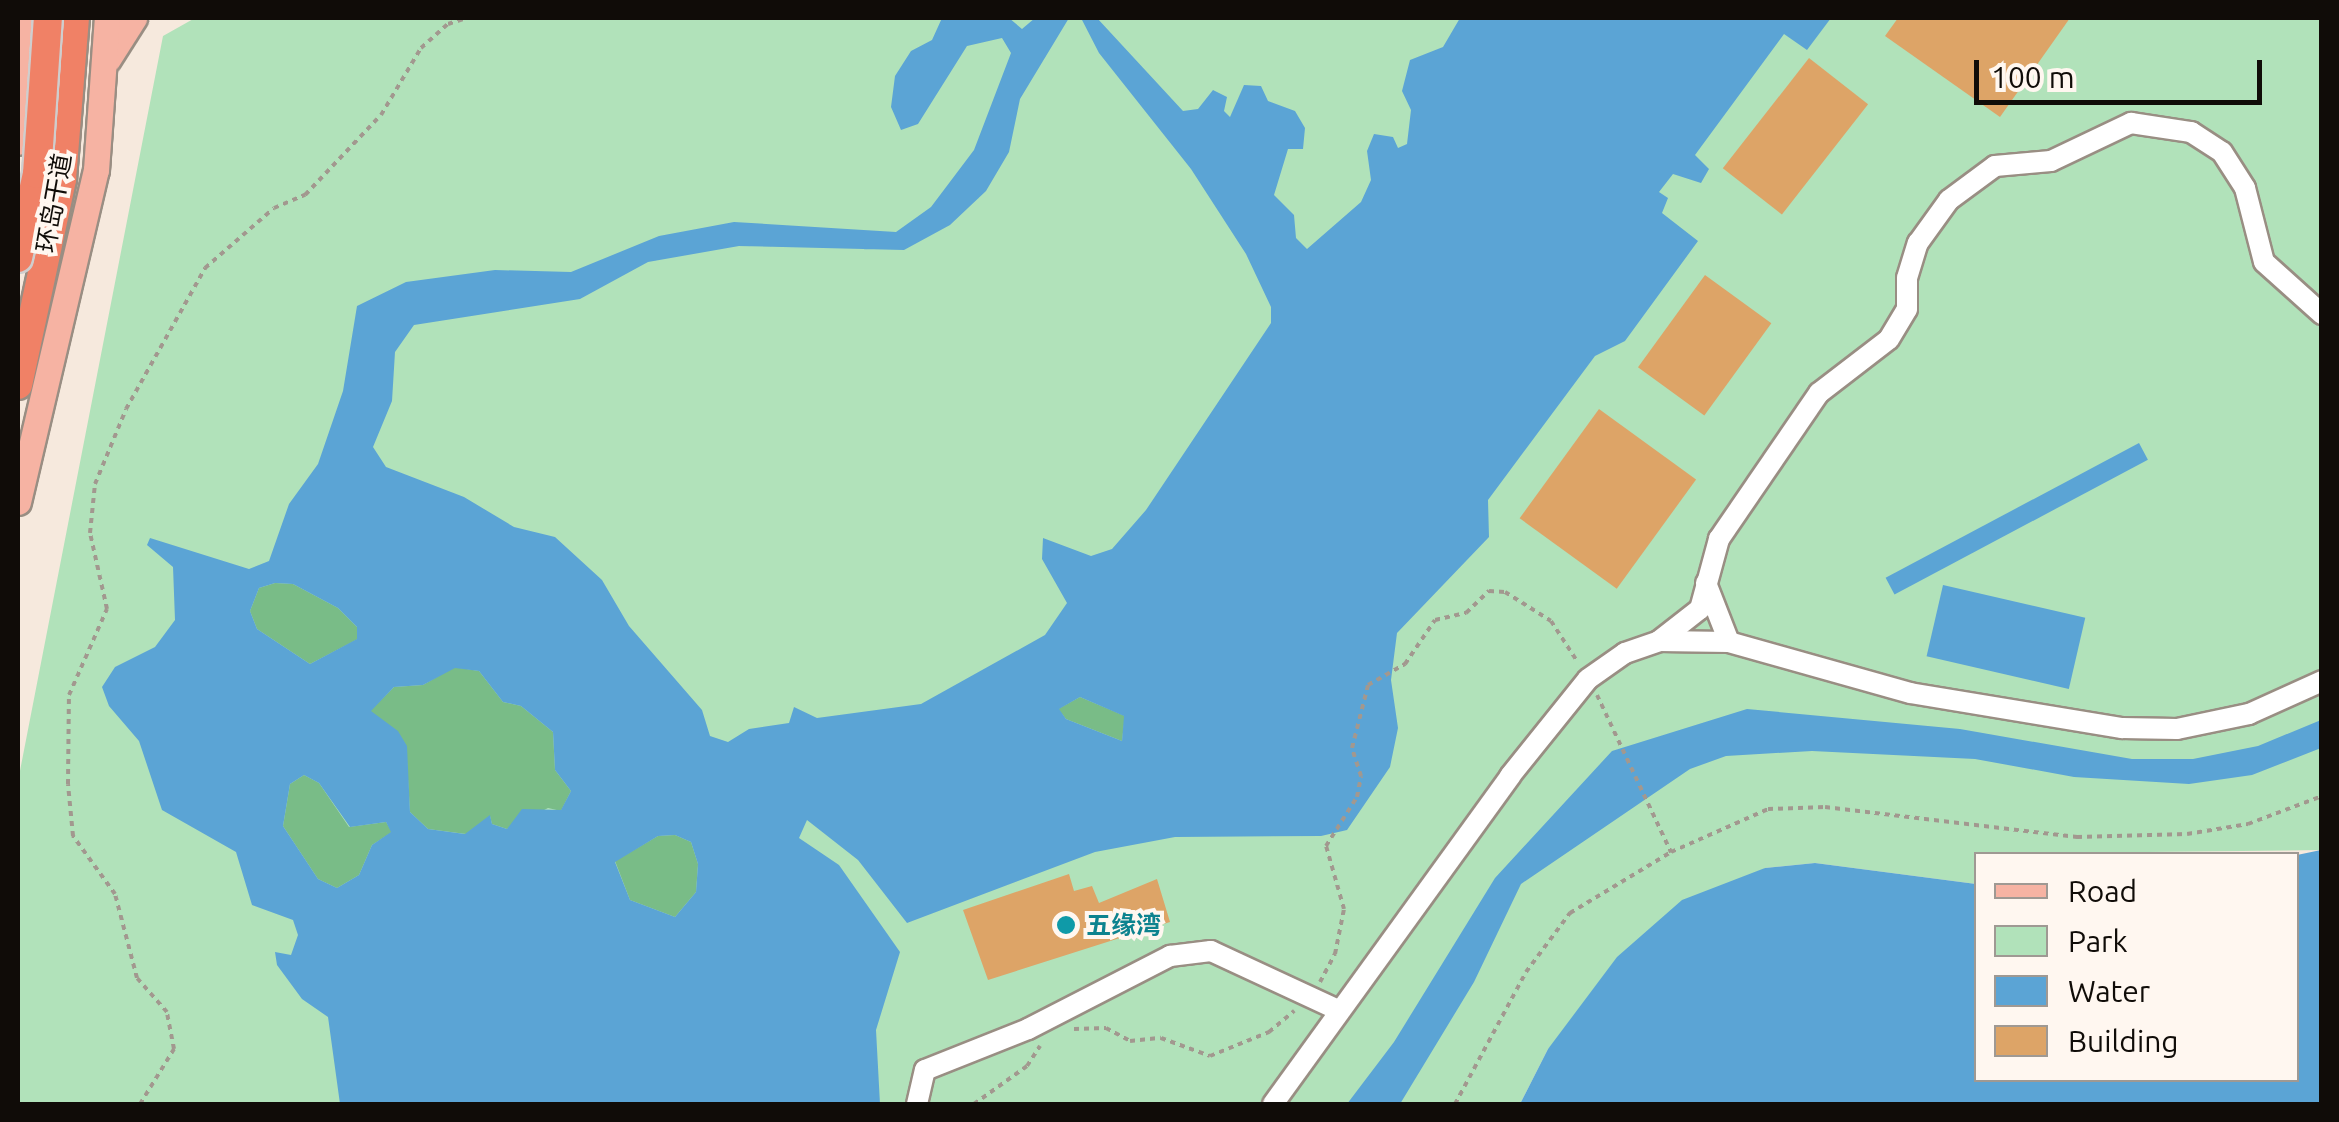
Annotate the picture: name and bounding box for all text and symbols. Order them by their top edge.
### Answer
scale bar [1979,40,2266,102]
text: 100 m [1991,60,2075,94]
street label: 环岛干道 [31,151,77,255]
legend [1974,852,2299,1082]
text: Road [2068,874,2137,908]
place label: 五缘湾 [1086,910,1161,940]
marker: 五缘湾 [1055,914,1077,936]
text: Park [2068,924,2128,958]
text: Water [2068,974,2150,1008]
text: Building [2068,1024,2179,1058]

